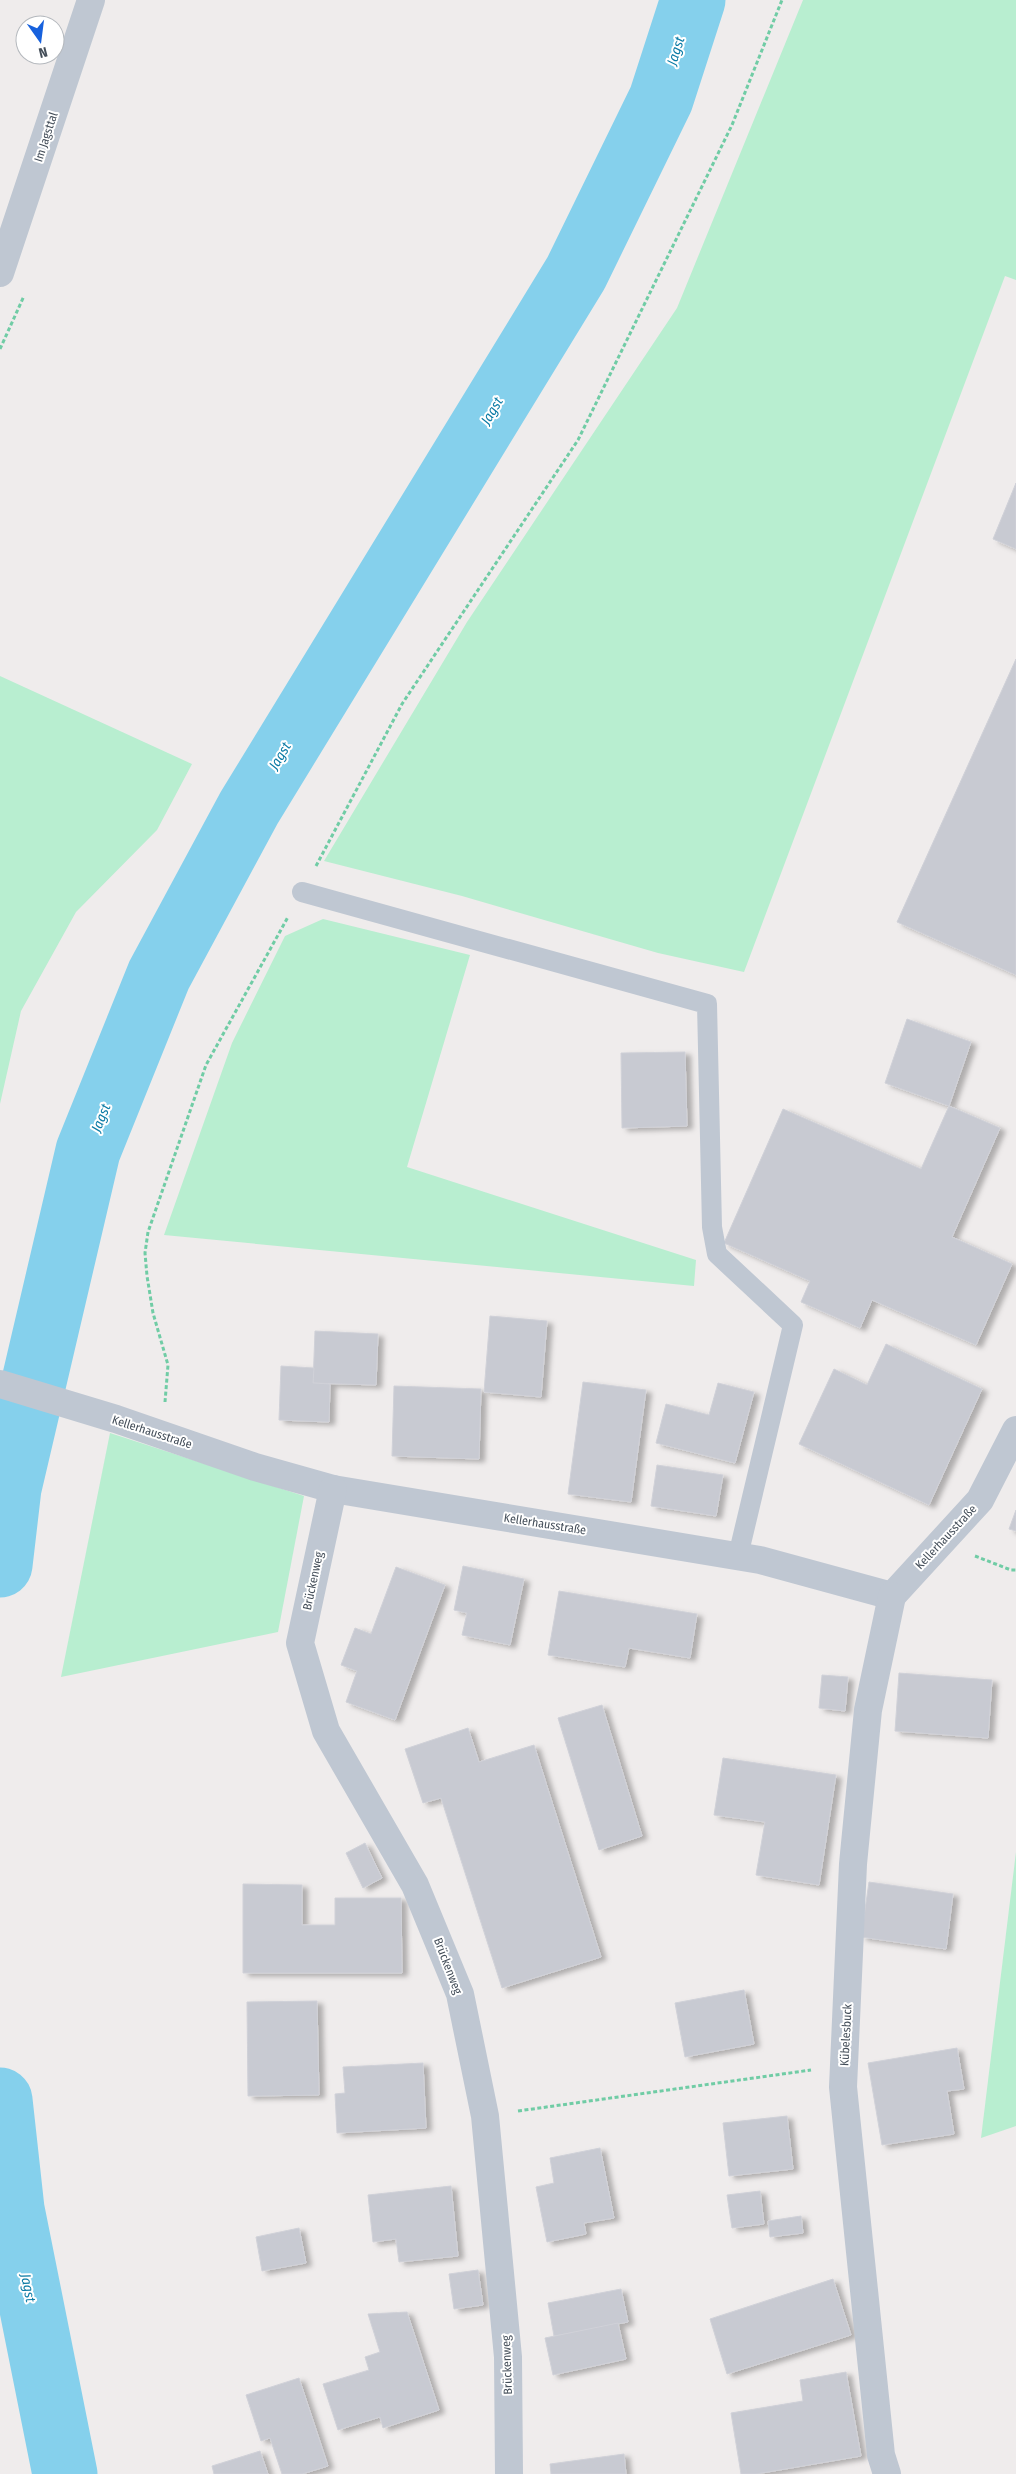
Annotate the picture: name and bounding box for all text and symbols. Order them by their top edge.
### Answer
north arrow [15,15,65,65]
water label: Jagst [663,34,689,68]
text: N [37,43,49,61]
street label: Im Jagsttal [31,110,61,164]
water label: Jagst [477,394,507,429]
water label: Jagst [265,739,295,774]
water label: Jagst [87,1101,114,1136]
street label: Kellerhausstraße [110,1413,194,1452]
street label: Kellerhausstraße [913,1502,979,1572]
street label: Kellerhausstraße [503,1511,587,1537]
street label: Brückenweg [300,1550,326,1611]
street label: Brückenweg [431,1936,465,1997]
street label: Kübelesbuck [837,2003,855,2067]
water label: Jagst [17,2271,39,2304]
street label: Brückenweg [499,2335,515,2395]

